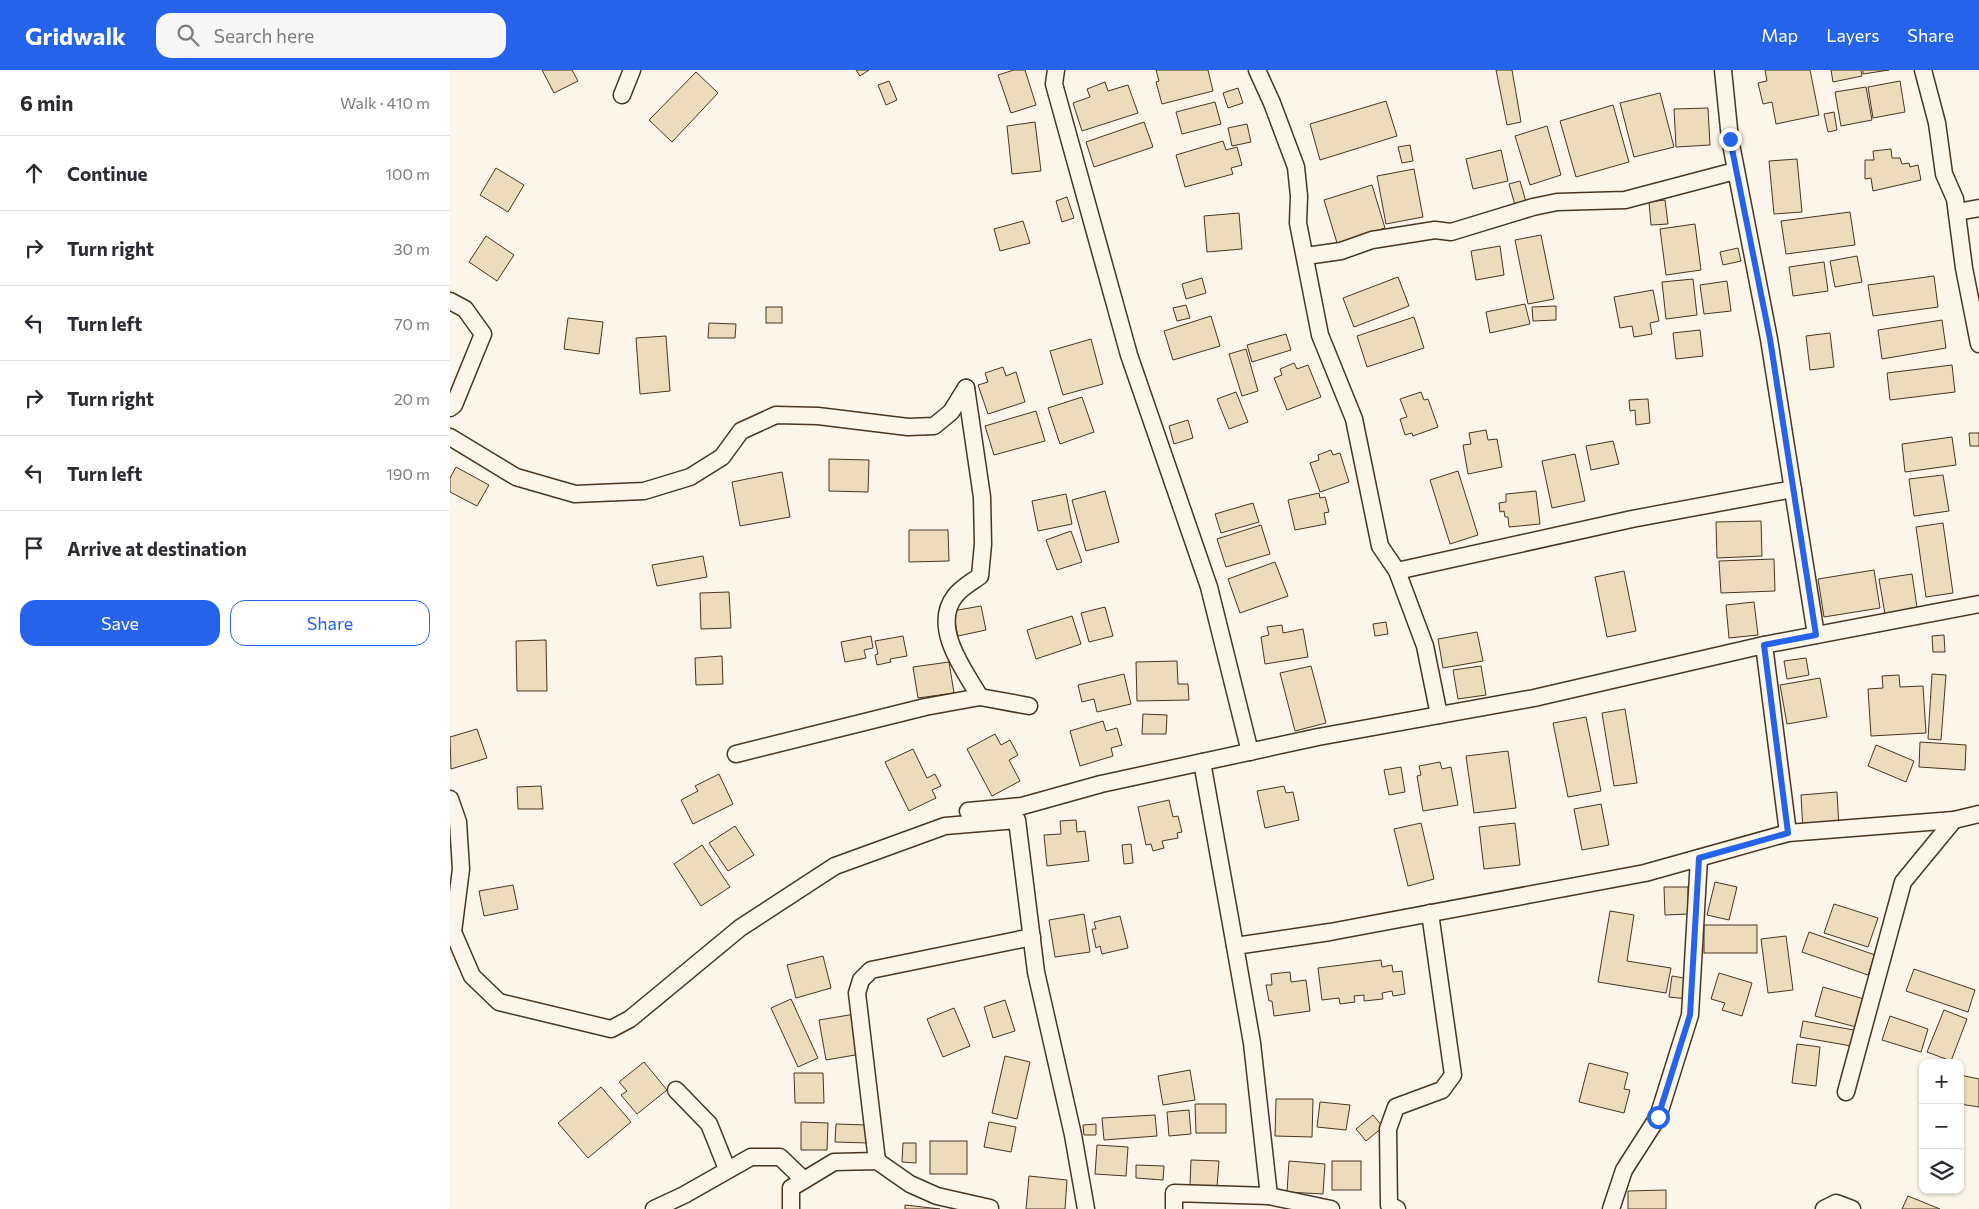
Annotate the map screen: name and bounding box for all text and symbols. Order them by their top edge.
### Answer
search box [156,13,506,58]
text: Gridwalk [25,21,126,50]
icon: search [174,21,202,49]
text: Search here [214,24,314,47]
text: Map [1761,24,1798,46]
text: Layers [1826,24,1879,46]
text: Share [1907,24,1954,46]
text: 6 min [20,90,73,115]
text: Walk · 410 m [340,93,430,112]
route end [1719,128,1742,151]
icon: ahead [20,159,48,187]
text: Continue [67,162,147,185]
text: 100 m [385,164,430,183]
icon: right [20,234,48,262]
text: Turn right [67,237,154,260]
text: 30 m [393,239,430,258]
icon: left [20,309,48,337]
text: Turn left [67,312,142,335]
text: 70 m [394,314,430,333]
icon: right [20,384,48,412]
text: Turn right [67,387,154,410]
text: 20 m [394,389,430,408]
icon: left [20,459,48,487]
text: Turn left [67,462,142,485]
text: 190 m [386,464,430,483]
icon: arrive [20,534,48,562]
text: Arrive at destination [67,537,247,560]
button: Save [20,600,220,646]
button: Share [230,600,430,646]
map controls [1919,1059,1964,1194]
button: + [1919,1059,1964,1104]
button: − [1919,1104,1964,1149]
route start [1647,1106,1670,1129]
button: layers [1919,1149,1964,1194]

